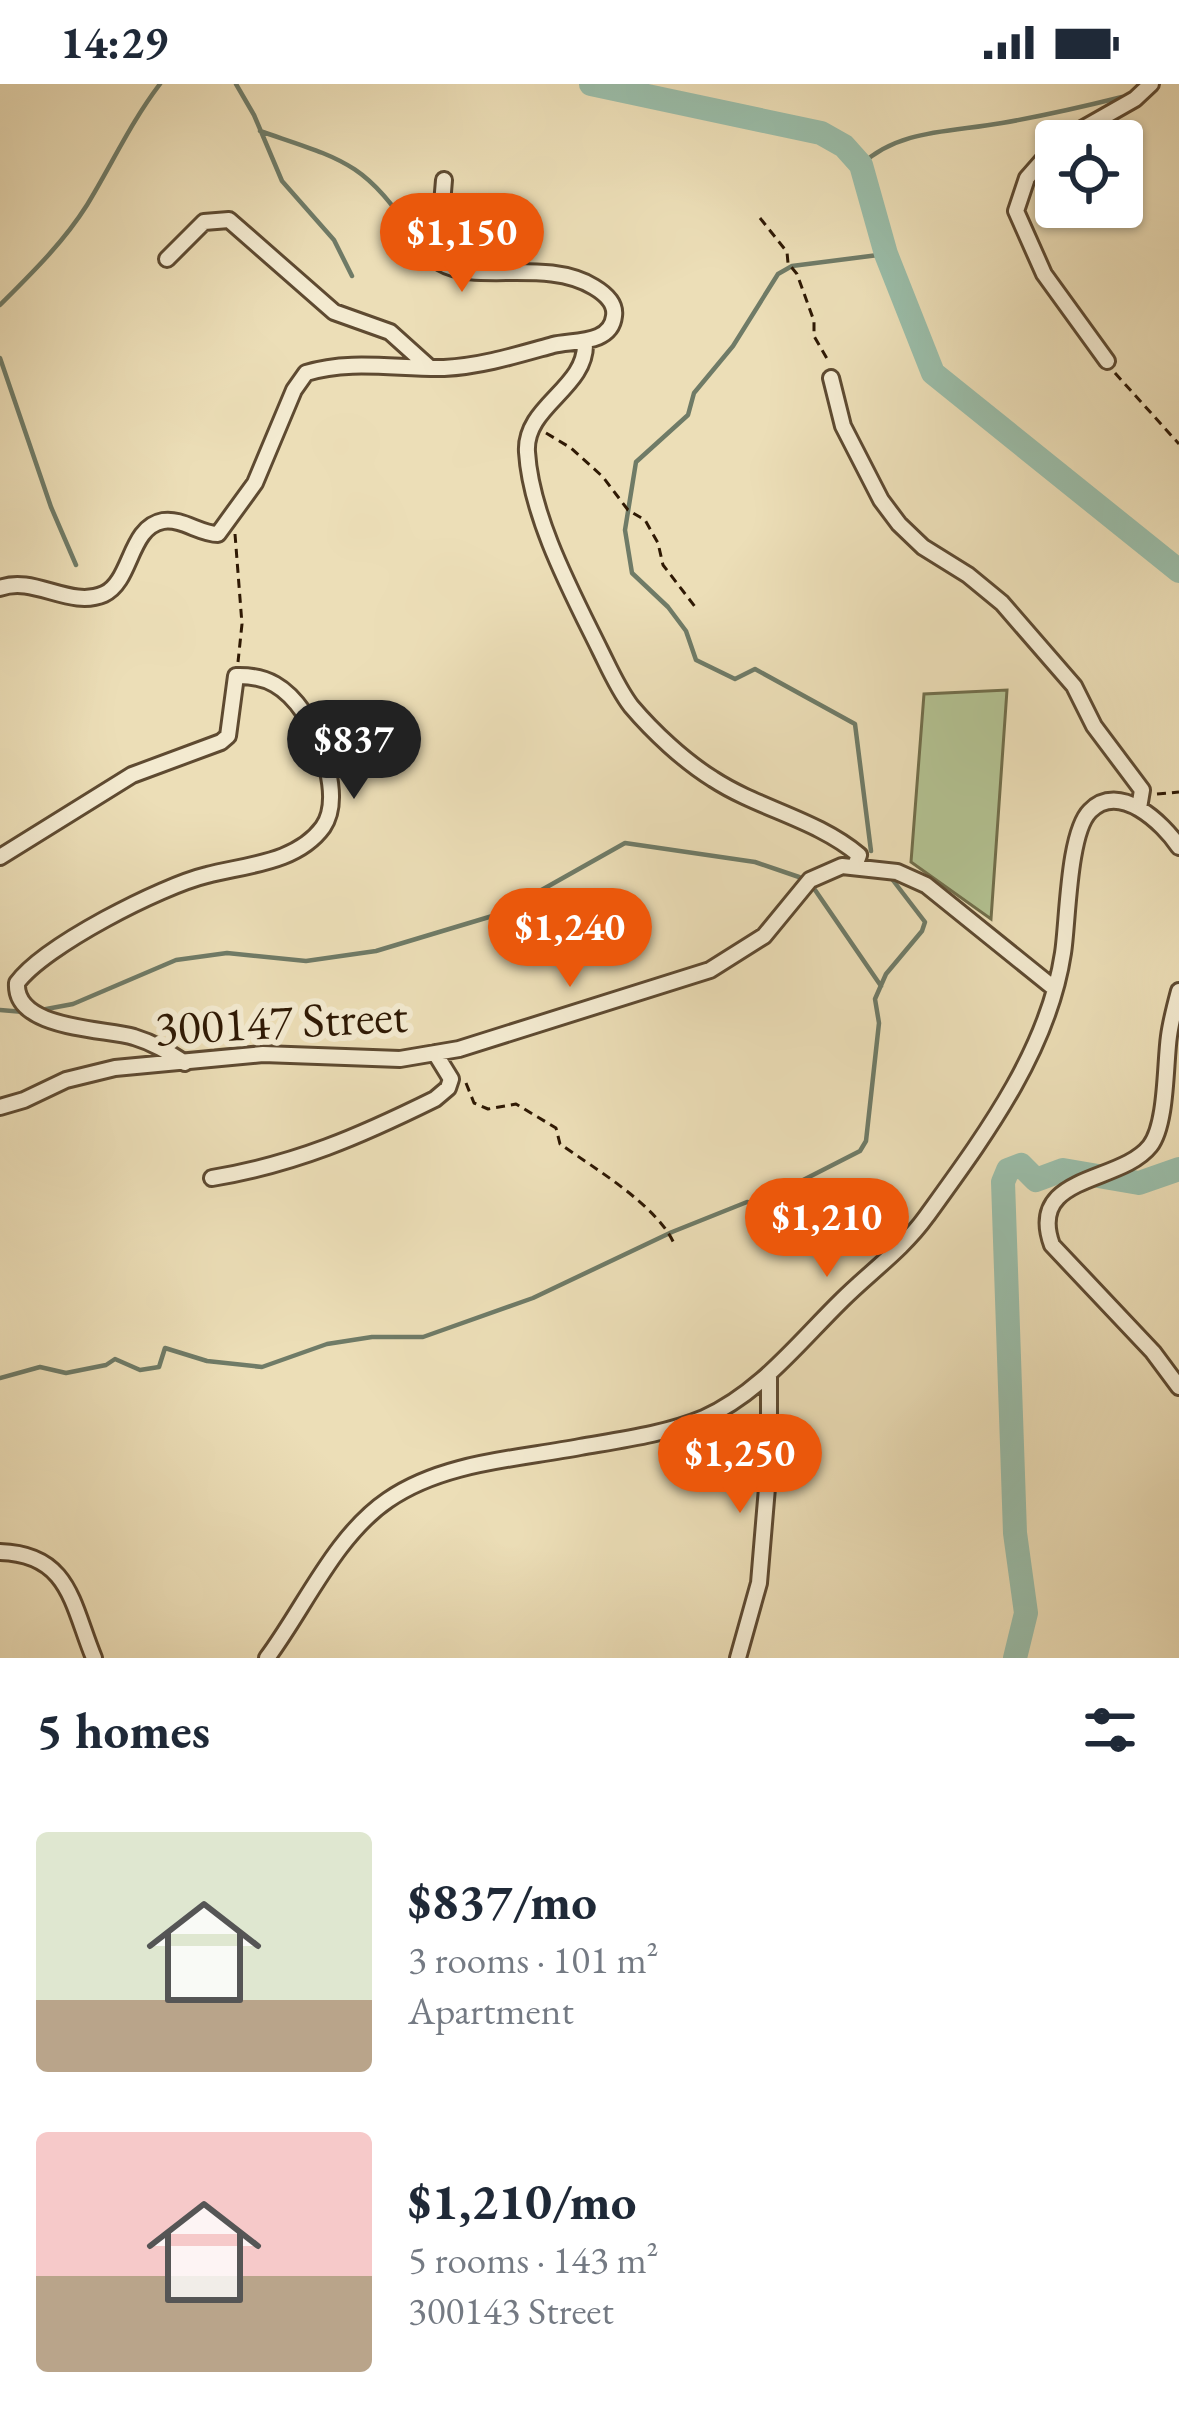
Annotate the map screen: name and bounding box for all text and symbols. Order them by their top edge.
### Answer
text: 14:29 [60,13,168,71]
map controls [1035,120,1143,228]
button: locate [1035,120,1143,228]
pin: $1,150 [364,193,560,295]
text: $1,150 [407,206,517,257]
pin: $837 [283,700,425,802]
text: $837 [314,713,394,764]
pin: $1,240 [472,888,668,990]
text: $1,240 [515,901,625,952]
street label: 300147 Street [153,983,409,1059]
pin: $1,210 [729,1178,925,1280]
text: $1,210 [772,1191,882,1242]
pin: $1,250 [642,1414,838,1516]
text: $1,250 [685,1427,795,1478]
text: 5 homes [36,1697,210,1763]
icon: filters [1077,1697,1143,1763]
text: $837/mo [408,1868,597,1934]
icon: home [132,1880,276,2024]
text: 3 rooms · 101 m² [408,1934,659,1985]
text: Apartment [408,1985,574,2036]
text: $1,210/mo [408,2168,636,2234]
icon: home [132,2180,276,2324]
text: 5 rooms · 143 m² [408,2234,659,2285]
text: 300143 Street [408,2285,614,2336]

